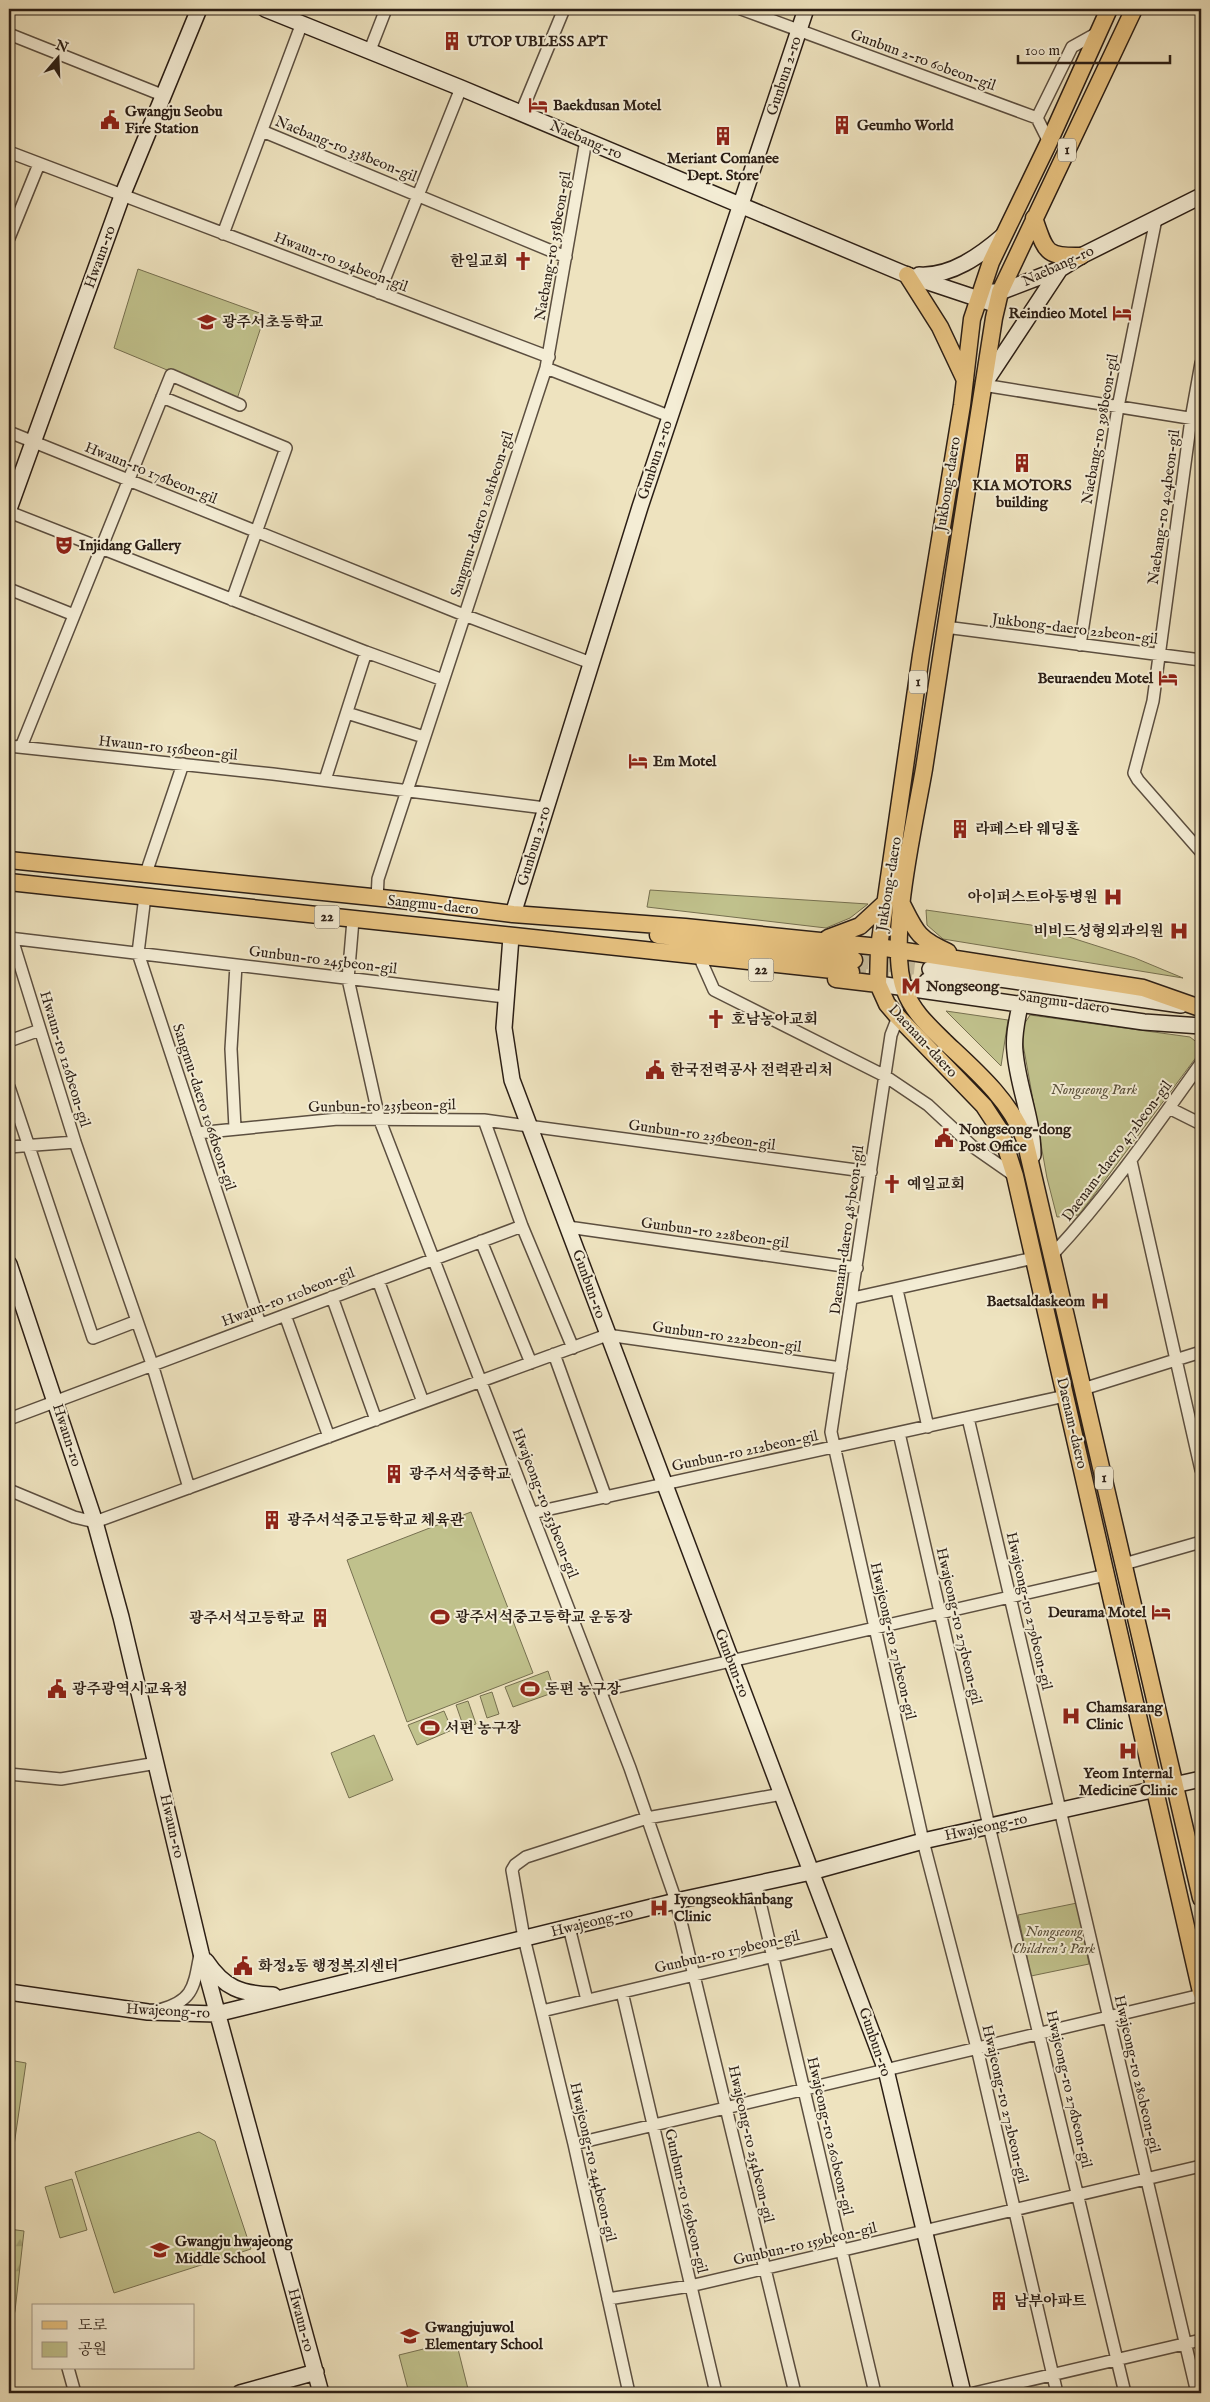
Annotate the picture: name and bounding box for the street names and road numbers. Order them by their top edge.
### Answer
street label: Gunbun 2-ro 60beon-gil [848,25,999,95]
street label: Gunbun 2-ro [762,34,806,118]
street label: Naebang-ro 338beon-gil [272,112,421,187]
street label: Naebang-ro [547,116,625,164]
road number: 1 [1058,138,1076,162]
street label: Naebang-ro 358beon-gil [530,169,576,322]
street label: Hwaun-ro [80,223,120,291]
street label: Hwaun-ro 194beon-gil [271,228,412,297]
street label: Naebang-ro [1019,241,1097,291]
street label: Naebang-ro 398beon-gil [1077,351,1123,506]
street label: Gunbun 2-ro [633,418,677,502]
street label: Naebang-ro 404beon-gil [1144,427,1184,586]
street label: Sangmu-daero 1081beon-gil [446,428,518,599]
street label: Jukbong-daero [931,435,965,535]
street label: Hwaun-ro 176beon-gil [82,438,221,509]
street label: Jukbong-daero 22beon-gil [989,609,1160,649]
road number: 1 [909,670,927,694]
street label: Hwaun-ro 156beon-gil [97,731,239,765]
street label: Gunbun 2-ro [513,804,555,888]
street label: Jukbong-daero [872,835,906,935]
street label: Sangmu-daero [387,891,479,919]
road number: 22 [314,906,340,929]
street label: Gunbun-ro 245beon-gil [248,941,399,979]
road number: 22 [748,958,774,982]
street label: Sangmu-daero [1017,986,1111,1018]
street label: Hwaun-ro 126beon-gil [35,989,95,1130]
street label: Daenam-daero [884,1000,962,1082]
street label: Sangmu-daero 1066beon-gil [168,1021,240,1194]
street label: Daenam-daero 472beon-gil [1058,1076,1177,1225]
street label: Gunbun-ro 235beon-gil [308,1095,457,1117]
street label: Gunbun-ro 236beon-gil [627,1115,778,1155]
street label: Daenam-daero 487beon-gil [826,1143,868,1316]
street label: Gunbun-ro 228beon-gil [640,1213,791,1253]
street label: Gunbun-ro [568,1247,610,1321]
street label: Hwaun-ro 110beon-gil [219,1263,358,1331]
street label: Gunbun-ro 222beon-gil [651,1317,804,1357]
street label: Daenam-daero [1052,1375,1092,1471]
street label: Hwaun-ro [48,1401,86,1469]
street label: Hwajeong-ro 253beon-gil [508,1425,583,1582]
street label: Gunbun-ro 212beon-gil [670,1426,821,1476]
road number: 1 [1095,1466,1113,1490]
street label: Hwajeong-ro 279beon-gil [1002,1530,1057,1693]
street label: Hwajeong-ro 275beon-gil [932,1546,987,1707]
street label: Hwajeong-ro 271beon-gil [866,1560,921,1722]
street label: Gunbun-ro [710,1626,754,1700]
street label: Hwaun-ro [155,1792,189,1860]
street label: Hwajeong-ro [943,1809,1029,1845]
street label: Hwajeong-ro [549,1903,635,1941]
street label: Gunbun-ro 179beon-gil [653,1926,802,1978]
street label: Hwajeong-ro 280beon-gil [1110,1993,1165,2156]
street label: Hwajeong-ro [126,1999,210,2023]
street label: Gunbun-ro [854,2005,896,2079]
street label: Hwajeong-ro 276beon-gil [1042,2008,1097,2171]
street label: Hwajeong-ro 272beon-gil [977,2023,1033,2186]
street label: Hwajeong-ro 260beon-gil [803,2055,858,2218]
street label: Hwajeong-ro 254beon-gil [724,2063,779,2226]
street label: Hwajeong-ro 244beon-gil [565,2080,621,2245]
street label: Gunbun-ro 169beon-gil [660,2127,712,2276]
street label: Gunbun-ro 159beon-gil [731,2218,880,2270]
street label: Hwaun-ro [283,2286,319,2354]

